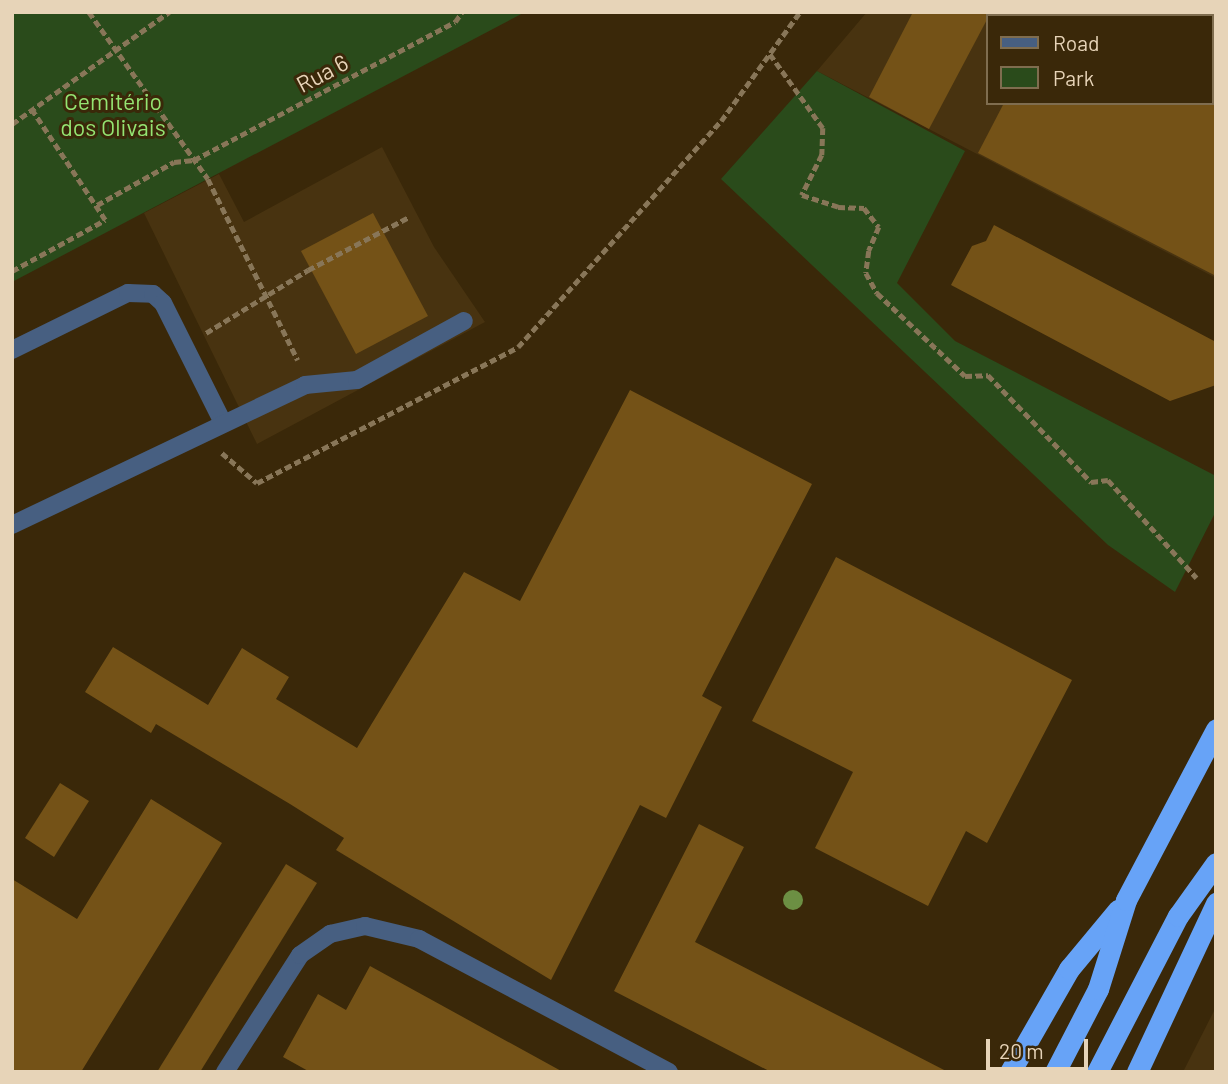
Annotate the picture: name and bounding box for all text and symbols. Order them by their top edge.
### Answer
legend [986,14,1214,105]
text: Road [1053,30,1099,55]
street label: Rua 6 [291,48,353,98]
text: Park [1053,65,1094,90]
park label: Cemitério dos Olivais [60,87,166,141]
scale bar [990,1024,1092,1068]
text: 20 m [999,1038,1044,1063]

